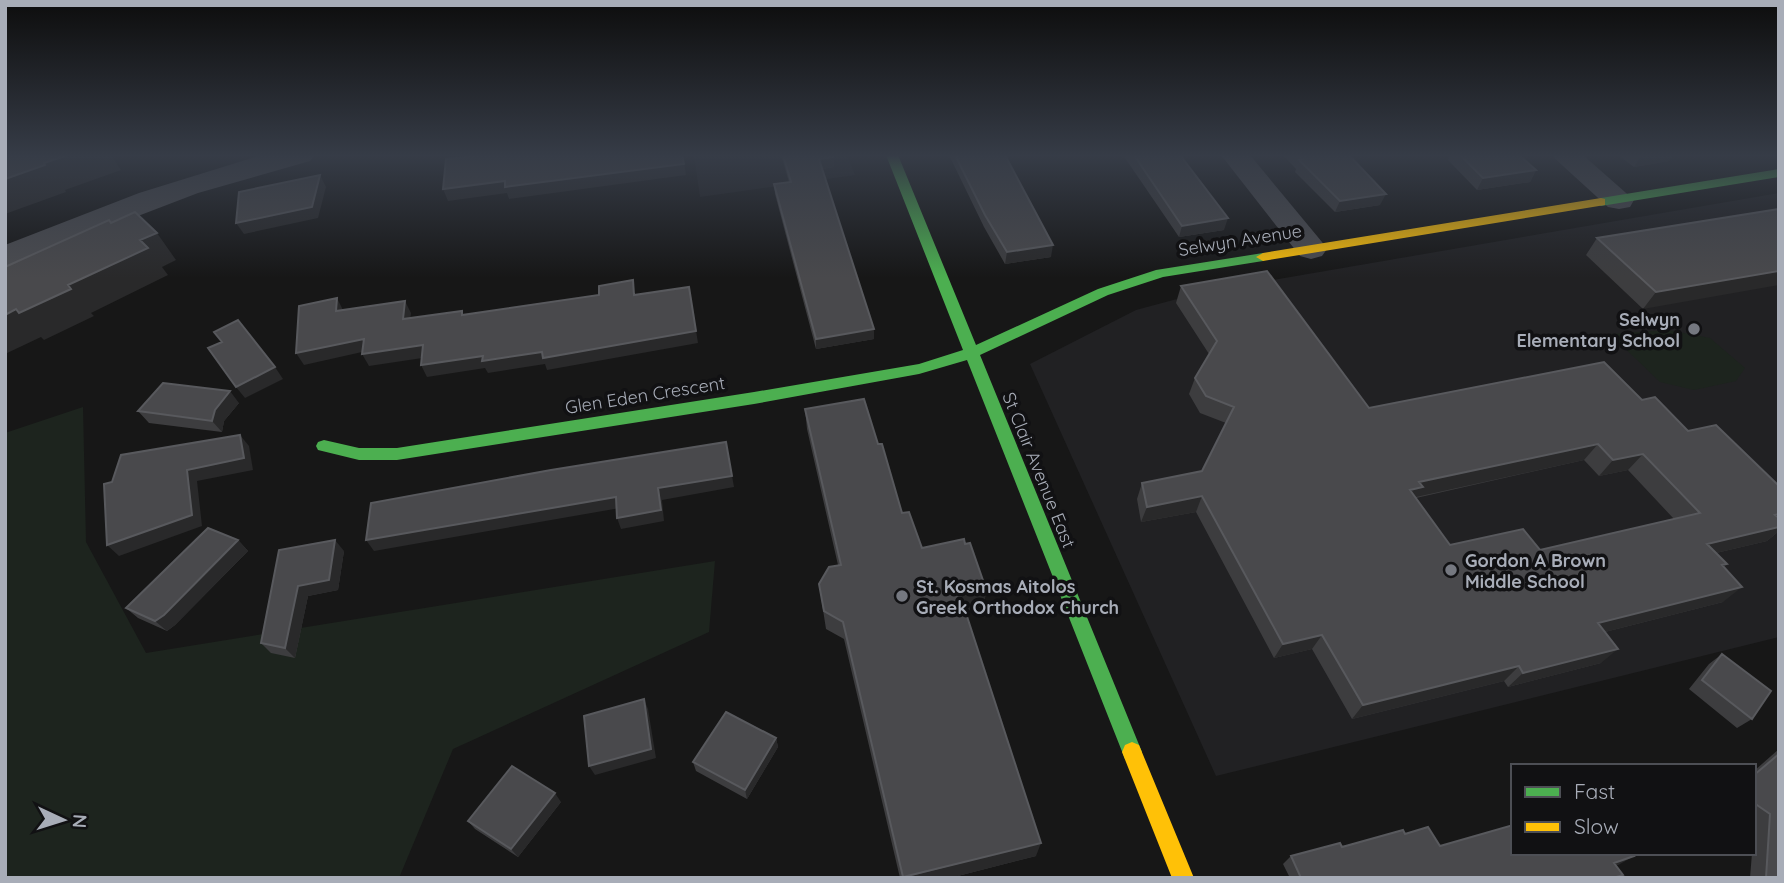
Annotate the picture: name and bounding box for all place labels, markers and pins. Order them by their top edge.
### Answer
place label: Selwyn Elementary School [1516,308,1680,352]
marker: Selwyn Elementary School [1686,321,1702,337]
place label: Gordon A Brown Middle School [1465,549,1606,593]
marker: Gordon A Brown Middle School [1443,562,1459,578]
place label: St. Kosmas Aitolos Greek Orthodox Church [916,575,1119,619]
marker: St. Kosmas Aitolos Greek Orthodox Church [894,588,910,604]

